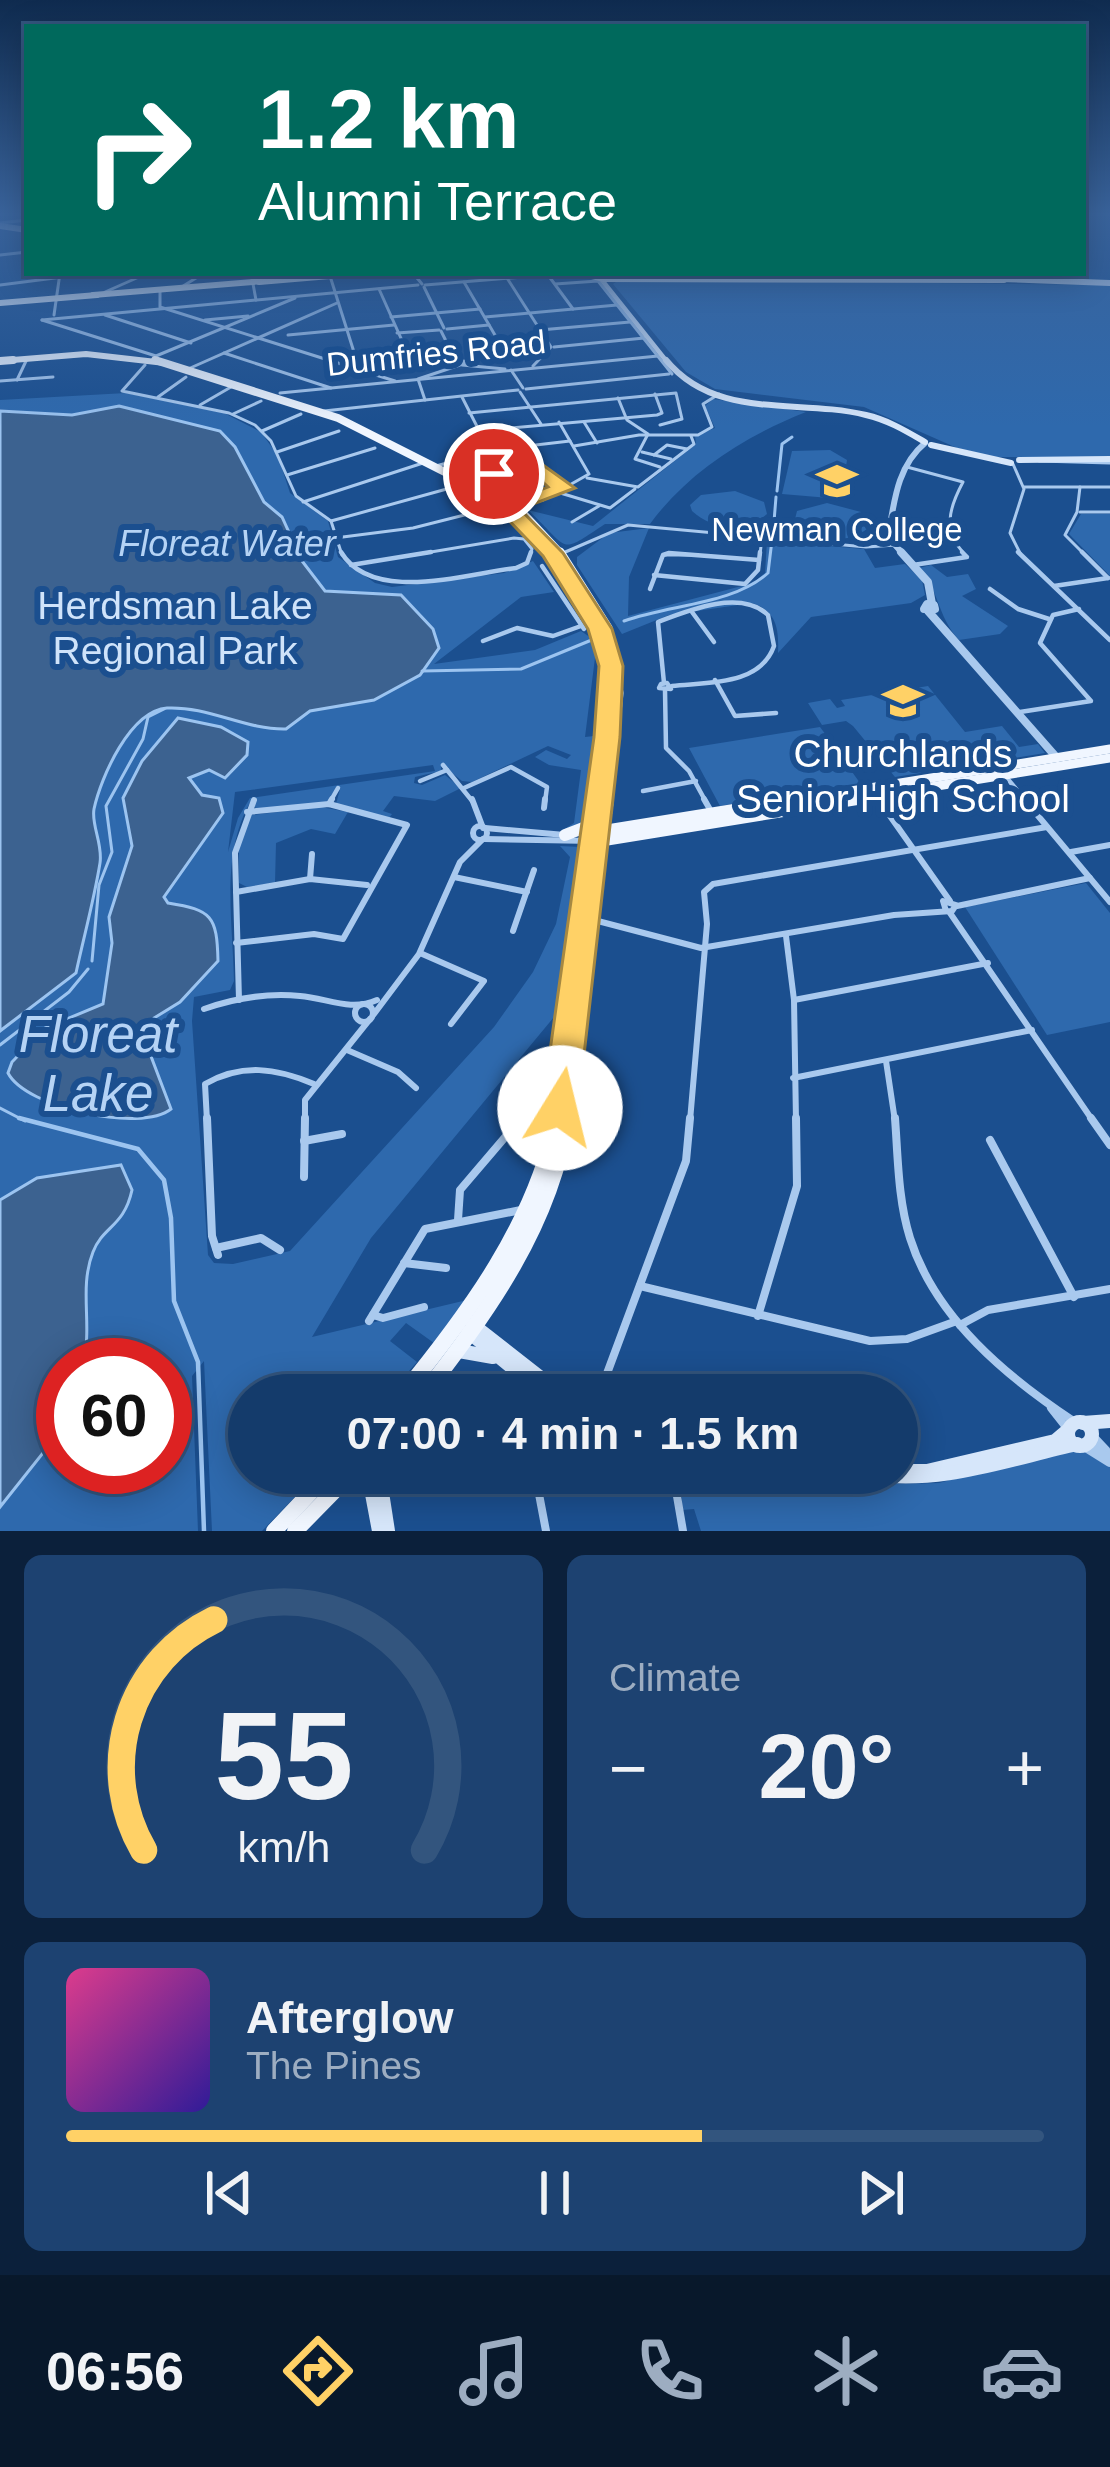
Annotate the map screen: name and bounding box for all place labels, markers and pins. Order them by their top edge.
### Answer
pin [443,423,545,525]
school or university icon: Newman College [814,458,860,504]
place label: Newman College [711,511,963,548]
school or university icon: Churchlands Senior High School [880,678,926,724]
place label: Churchlands Senior High School [736,732,1070,820]

